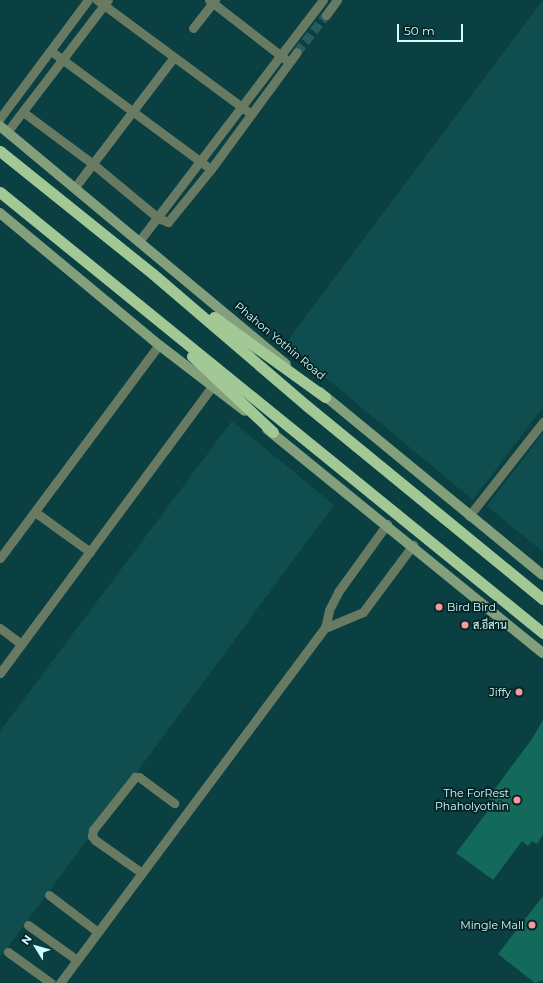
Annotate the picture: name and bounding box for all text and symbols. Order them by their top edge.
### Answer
scale bar [399,16,465,42]
text: 50 m [404,23,435,38]
street label: Phahon Yothin Road [232,299,328,383]
place label: Bird Bird [447,600,496,614]
marker: Bird Bird [434,602,444,612]
place label: ส.อีสาน [473,618,507,632]
marker: ส.อีสาน [460,620,470,630]
place label: Jiffy [489,685,511,699]
marker: Jiffy [514,687,524,697]
place label: The ForRest Phaholyothin [435,787,509,813]
marker: The ForRest Phaholyothin [512,795,522,805]
place label: Mingle Mall [460,918,524,932]
marker: Mingle Mall [527,920,537,930]
north arrow [16,927,56,967]
text: N [18,932,35,948]

